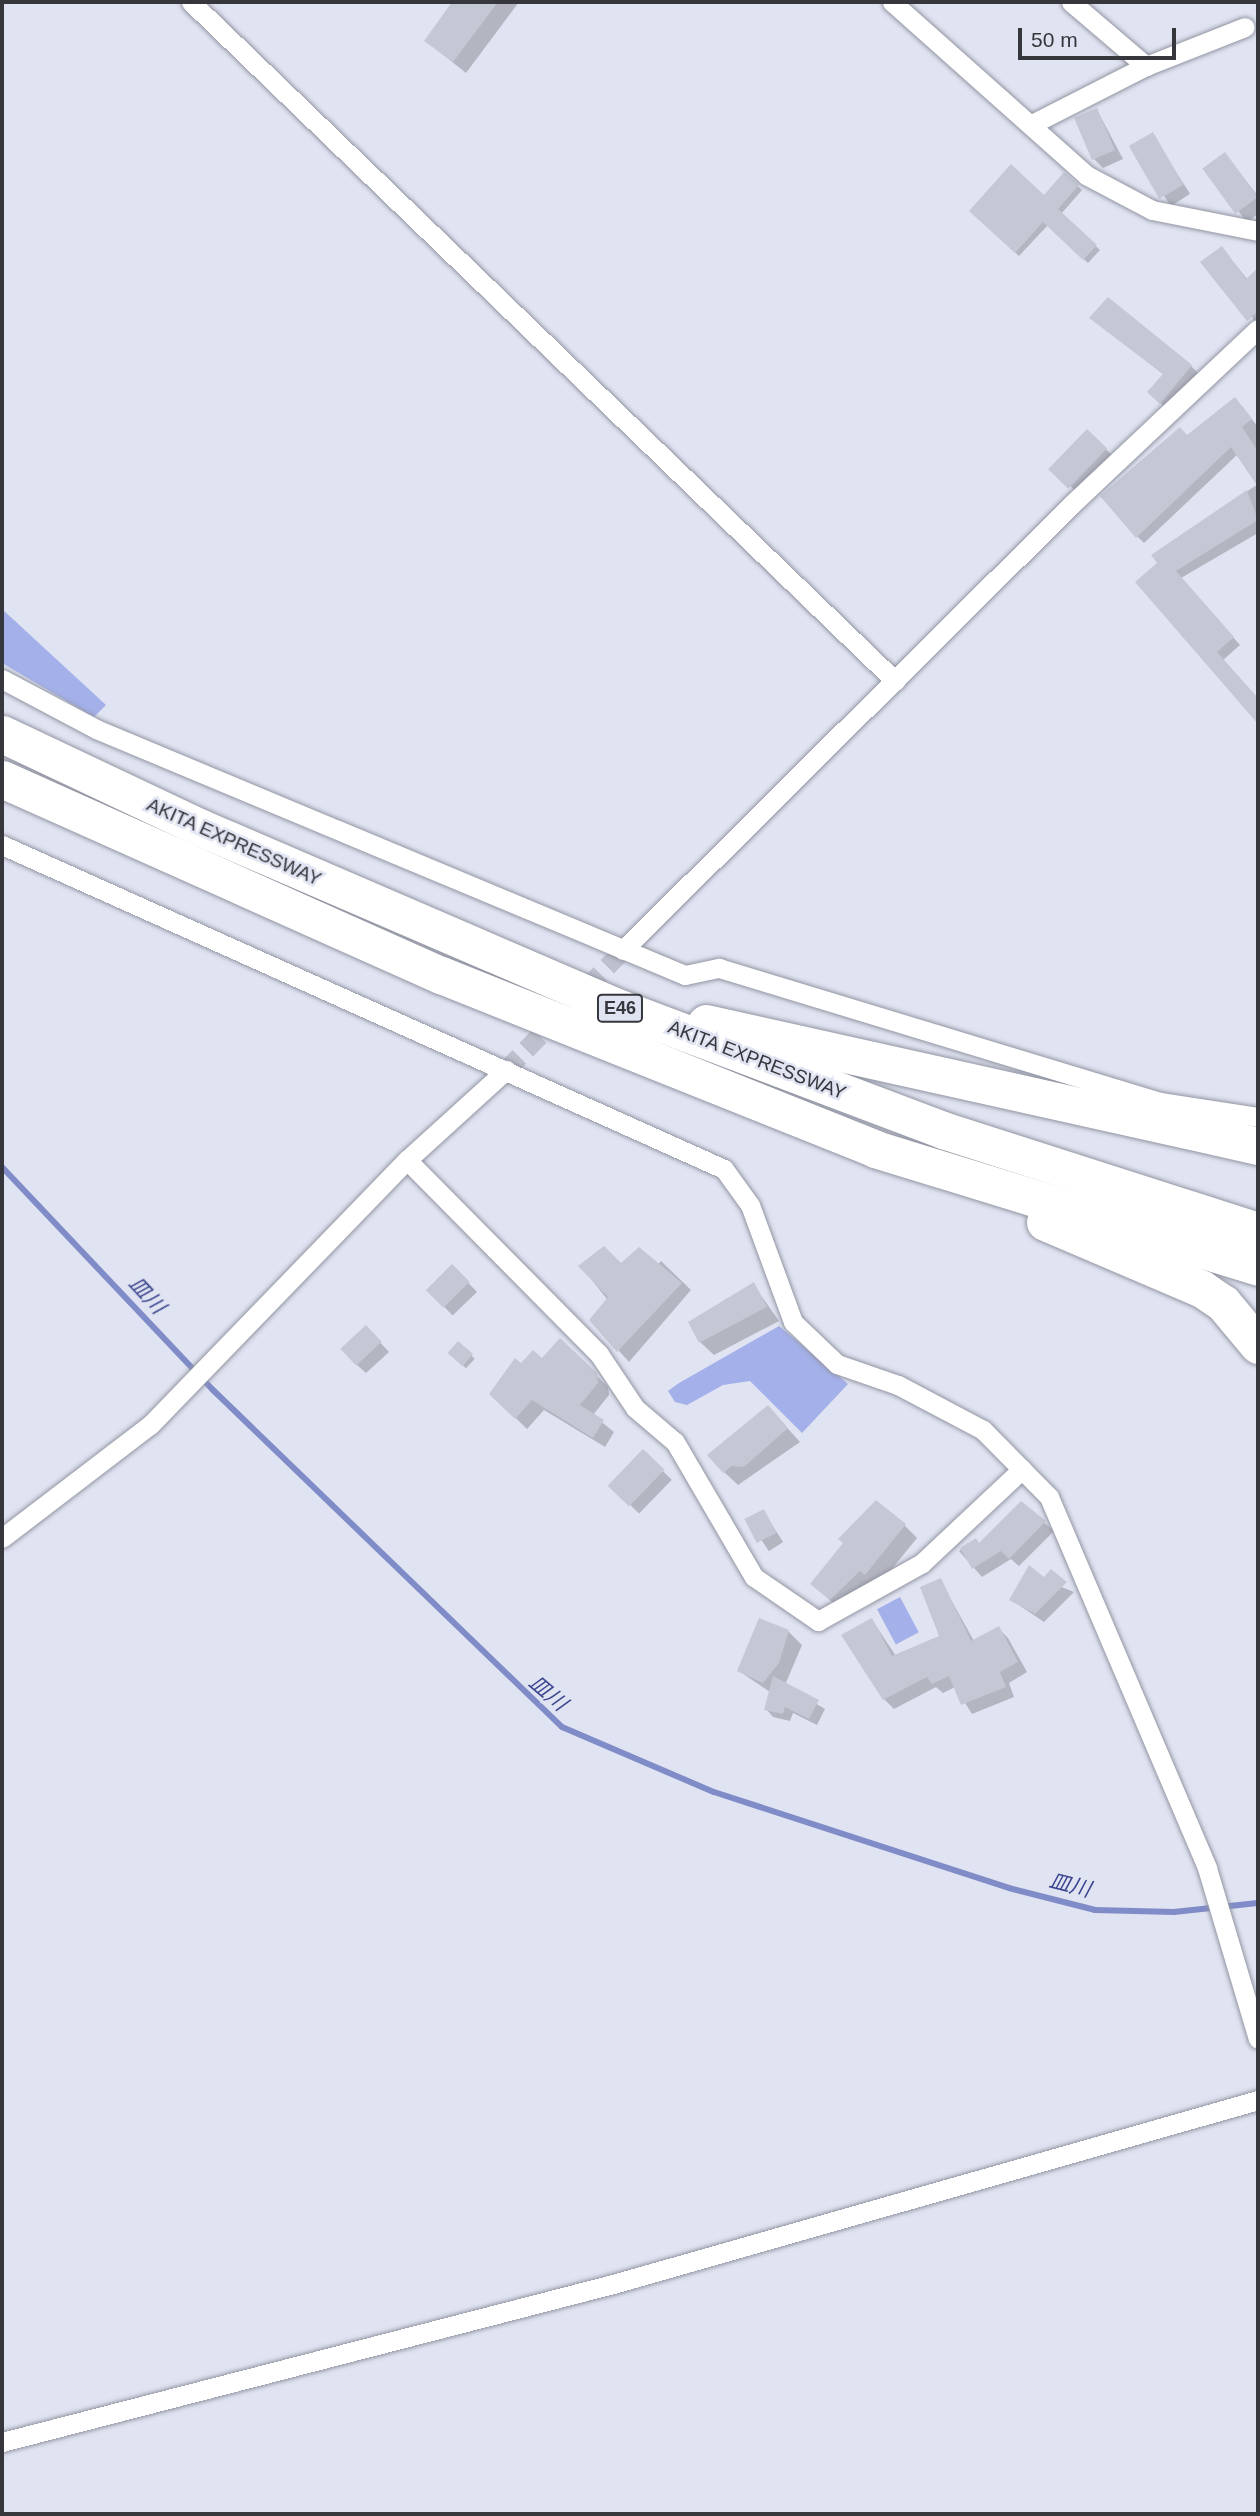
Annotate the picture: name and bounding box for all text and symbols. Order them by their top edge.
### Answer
scale bar [1022,14,1180,58]
text: 50 m [1031,28,1078,51]
street label: AKITA EXPRESSWAY [143,793,325,891]
road number: E46 [596,993,644,1023]
street label: AKITA EXPRESSWAY [664,1015,850,1105]
water label: 皿川 [123,1271,171,1319]
water label: 皿川 [524,1670,572,1716]
water label: 皿川 [1047,1868,1093,1902]

